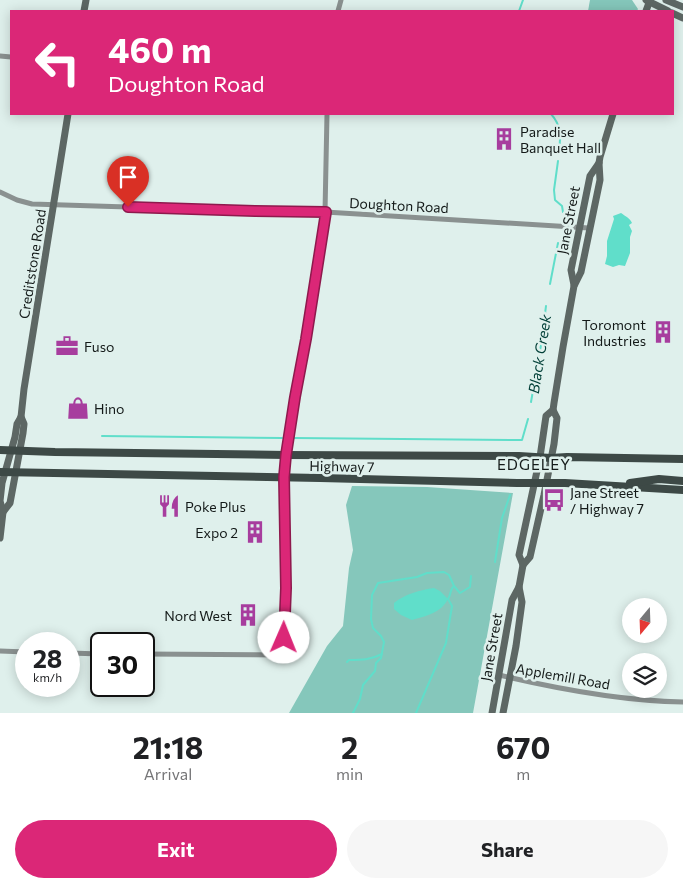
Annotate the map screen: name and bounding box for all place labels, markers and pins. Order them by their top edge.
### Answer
place label: Paradise Banquet Hall [520,123,601,156]
building icon: Paradise Banquet Hall [491,126,517,152]
pin [107,156,149,207]
place label: Toromont Industries [582,316,646,349]
building icon: Toromont Industries [650,319,676,345]
office icon: Fuso [54,333,80,359]
place label: Fuso [84,338,114,355]
shop icon: Hino [65,395,91,421]
place label: Hino [94,400,124,417]
place label: Jane Street / Highway 7 [570,484,644,517]
bus stop icon: Jane Street / Highway 7 [541,487,567,513]
restaurant icon: Poke Plus [156,493,182,519]
place label: Poke Plus [185,498,246,515]
building icon: Expo 2 [242,519,268,545]
place label: Expo 2 [195,524,238,541]
building icon: Nord West [235,602,261,628]
place label: Nord West [164,607,232,624]

